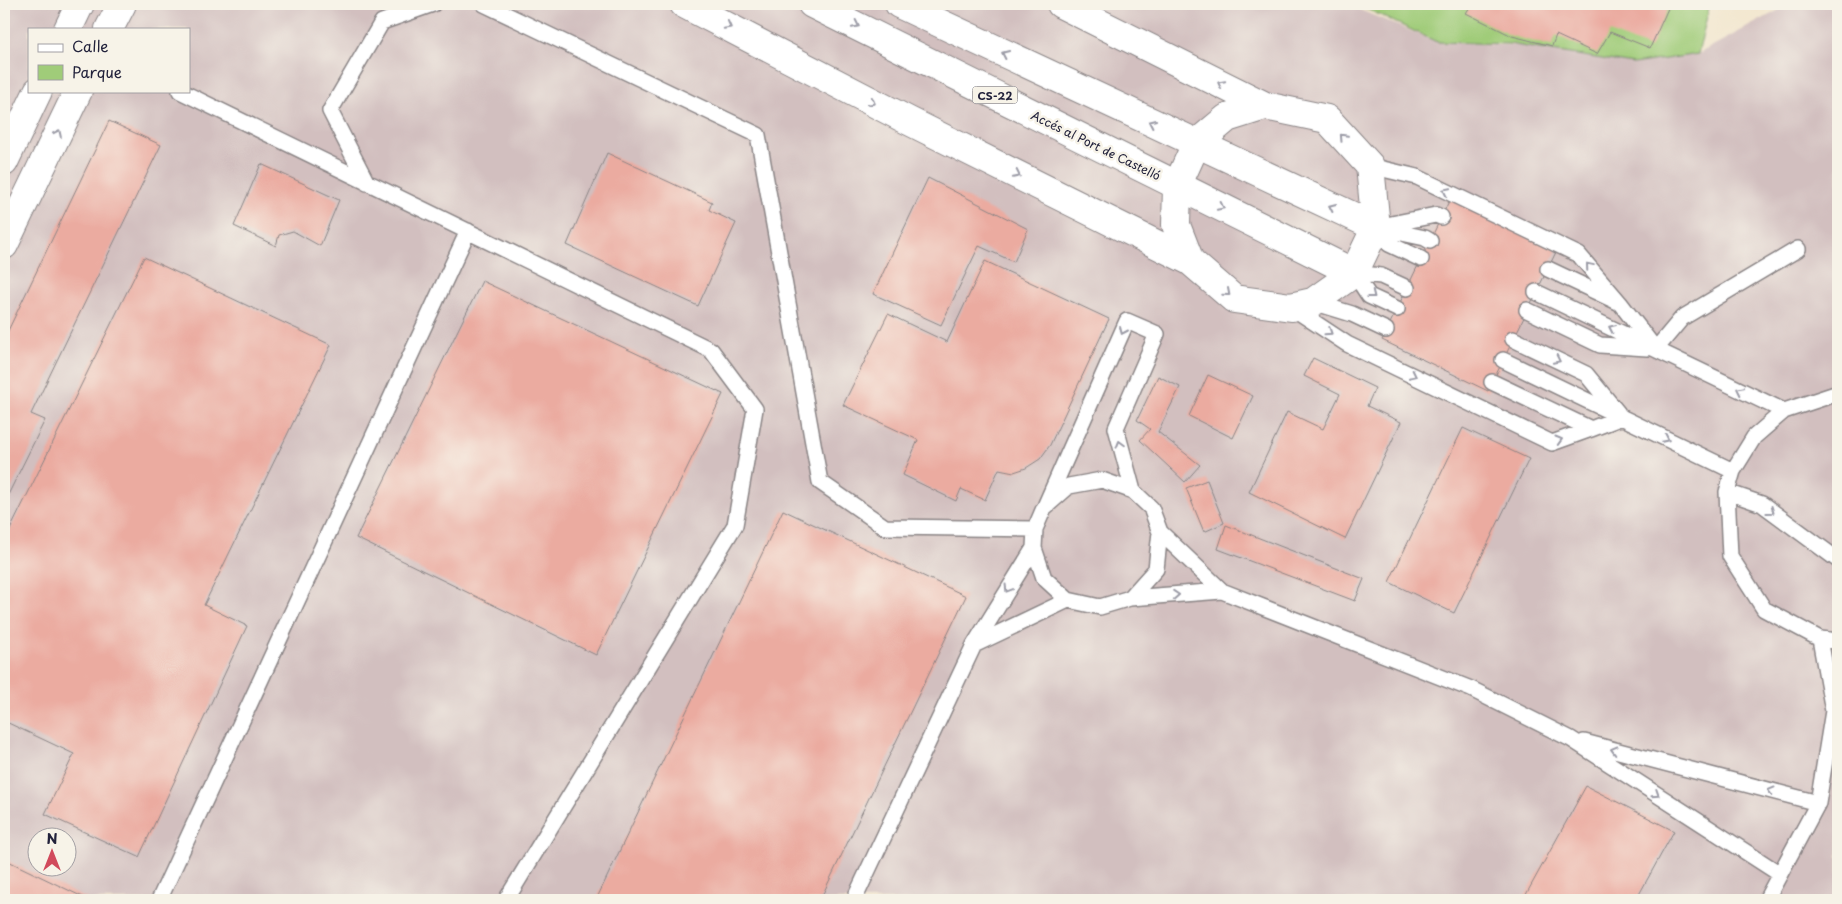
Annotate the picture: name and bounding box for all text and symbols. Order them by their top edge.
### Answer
one-way arrow [850,19,859,29]
one-way arrow [722,20,731,30]
legend [28,28,190,92]
text: Calle [72,34,109,57]
one-way arrow [1002,50,1011,60]
text: Parque [72,60,122,83]
one-way arrow [1217,80,1226,90]
road number: CS-22 [972,86,1018,104]
one-way arrow [866,96,875,106]
street label: Accés al Port de Castelló [1028,106,1164,184]
one-way arrow [1148,119,1157,130]
one-way arrow [52,129,62,138]
one-way arrow [1340,133,1349,142]
one-way arrow [1012,169,1021,179]
one-way arrow [1442,186,1451,197]
one-way arrow [1216,201,1225,211]
one-way arrow [1328,202,1337,213]
one-way arrow [1586,263,1594,272]
one-way arrow [1221,287,1230,296]
one-way arrow [1366,289,1376,298]
one-way arrow [1608,324,1617,334]
one-way arrow [1119,326,1129,335]
one-way arrow [1324,326,1333,336]
one-way arrow [1552,354,1561,365]
one-way arrow [1407,369,1416,379]
one-way arrow [1736,386,1745,396]
one-way arrow [1661,432,1670,443]
one-way arrow [1554,435,1563,445]
one-way arrow [1115,439,1126,448]
one-way arrow [1765,505,1775,514]
one-way arrow [1005,584,1015,593]
one-way arrow [1172,589,1180,600]
one-way arrow [1609,745,1618,756]
one-way arrow [1767,786,1776,797]
one-way arrow [1650,788,1659,797]
north arrow [28,826,78,876]
text: N [46,828,58,849]

